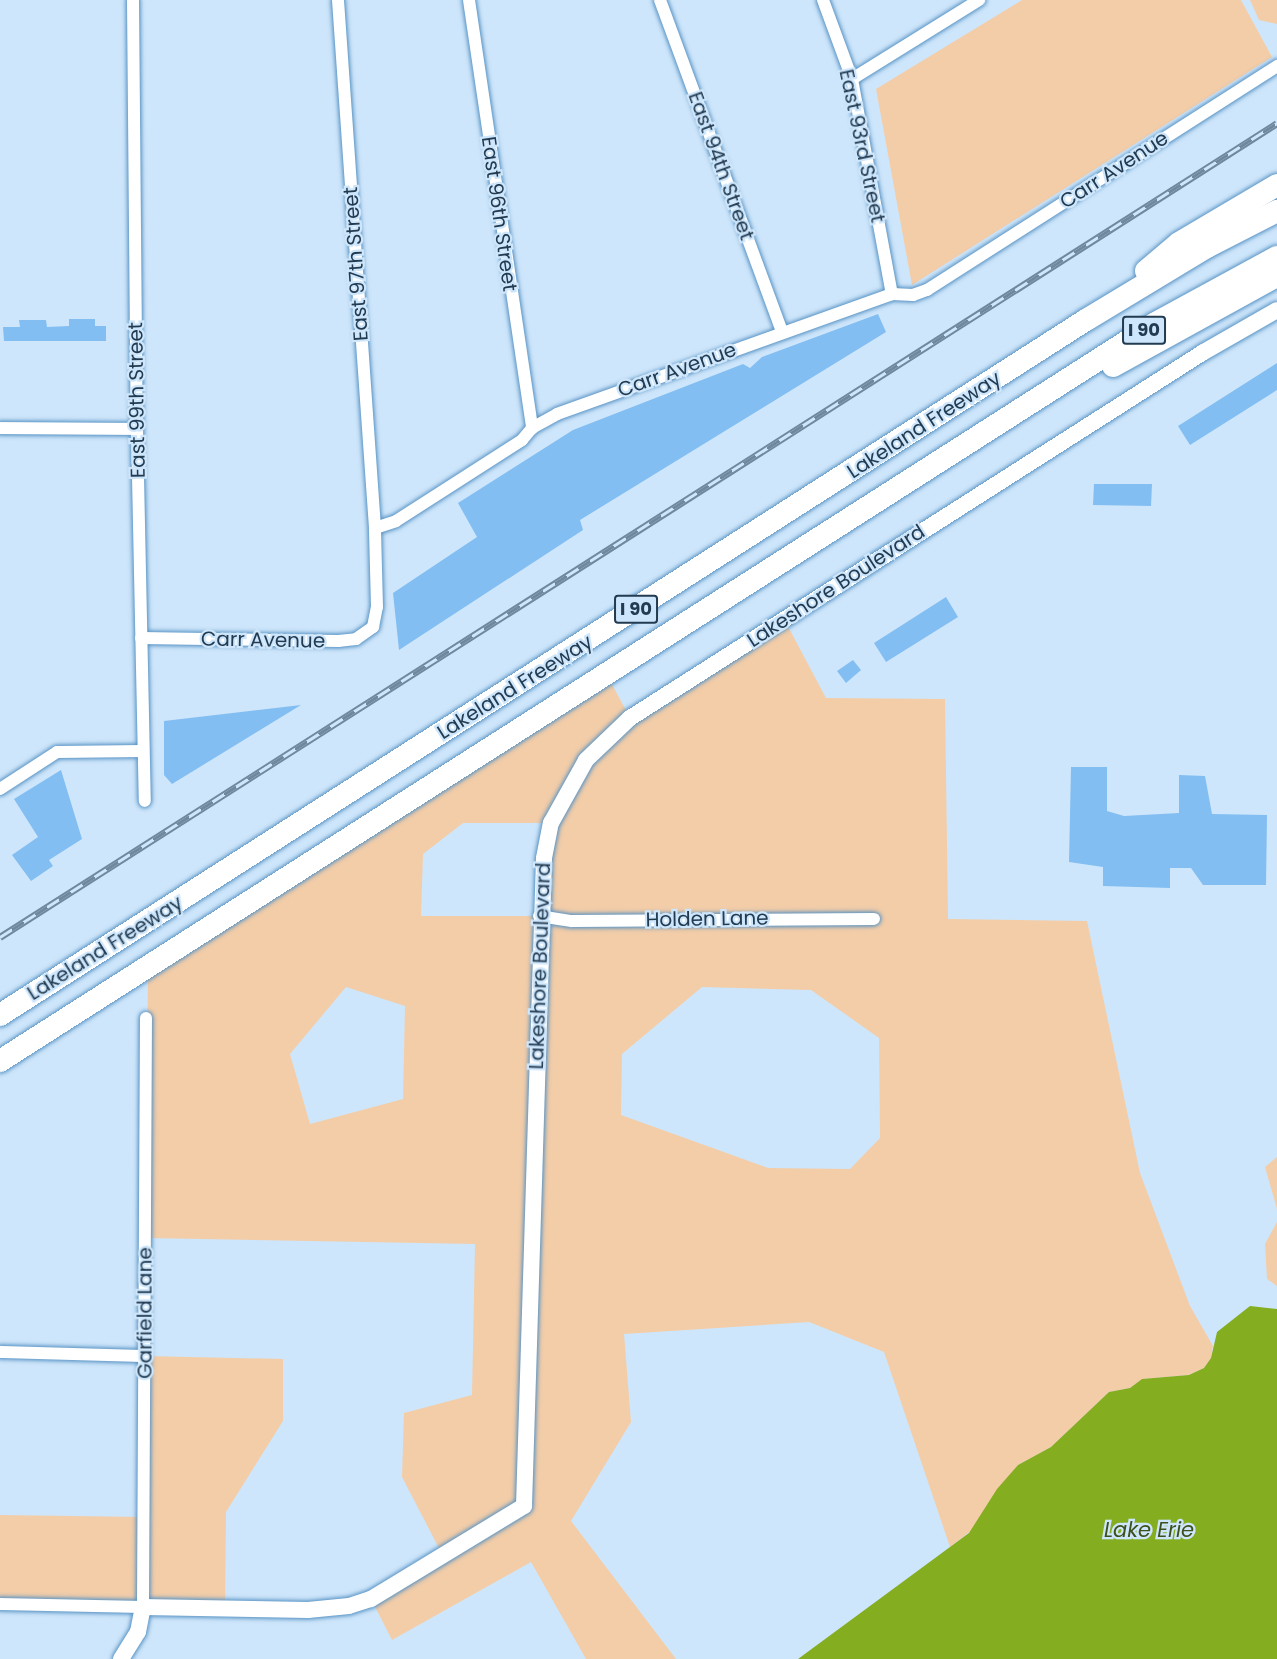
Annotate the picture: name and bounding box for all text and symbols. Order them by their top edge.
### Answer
street label: East 93rd Street [834,67,890,225]
street label: East 94th Street [683,89,759,243]
street label: Carr Avenue [1055,126,1173,214]
street label: East 96th Street [476,135,522,293]
street label: East 97th Street [339,186,373,342]
road number: I 90 [1122,315,1166,345]
street label: East 99th Street [124,322,150,478]
street label: Carr Avenue [614,337,740,403]
street label: Lakeland Freeway [843,366,1005,484]
street label: Lakeshore Boulevard [743,520,929,652]
road number: I 90 [614,594,658,624]
street label: Carr Avenue [201,627,325,653]
street label: Lakeland Freeway [433,630,597,744]
street label: Lakeshore Boulevard [524,862,556,1070]
street label: Lakeland Freeway [23,891,187,1005]
street label: Holden Lane [645,906,769,932]
street label: Garfield Lane [133,1247,157,1379]
water label: Lake Erie [1104,1517,1194,1543]

